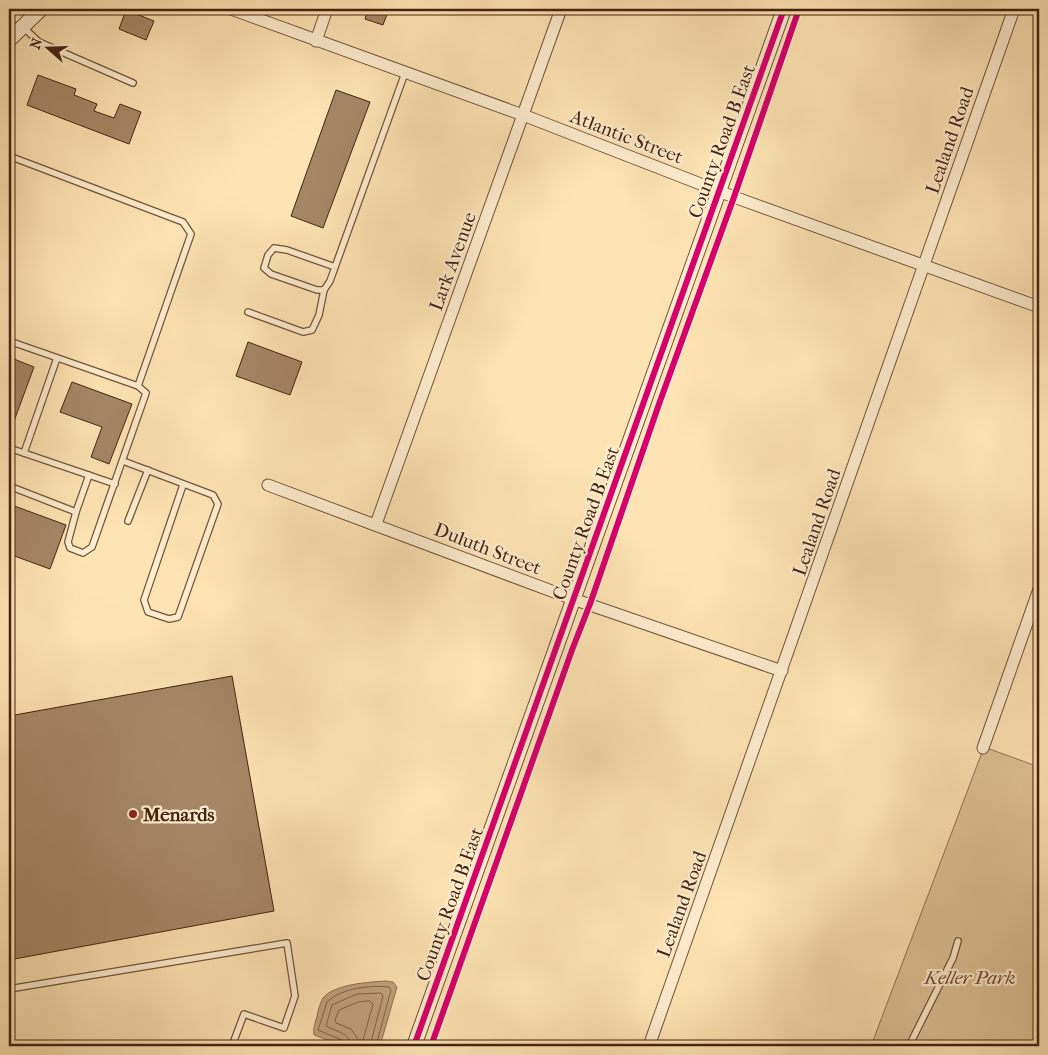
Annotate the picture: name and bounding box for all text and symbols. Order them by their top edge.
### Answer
north arrow [22,22,72,72]
text: N [26,35,46,52]
street label: County Road B East [684,61,760,221]
street label: Lealand Road [921,83,979,197]
street label: Atlantic Street [566,105,686,169]
street label: Lark Avenue [425,209,481,314]
street label: County Road B East [548,443,624,603]
street label: Lealand Road [788,465,846,579]
street label: Duluth Street [431,518,544,579]
place label: Menards [142,804,215,826]
marker: Menards [127,808,139,820]
street label: County Road B East [412,824,488,984]
street label: Lealand Road [653,848,712,960]
park label: Keller Park [922,967,1016,989]

